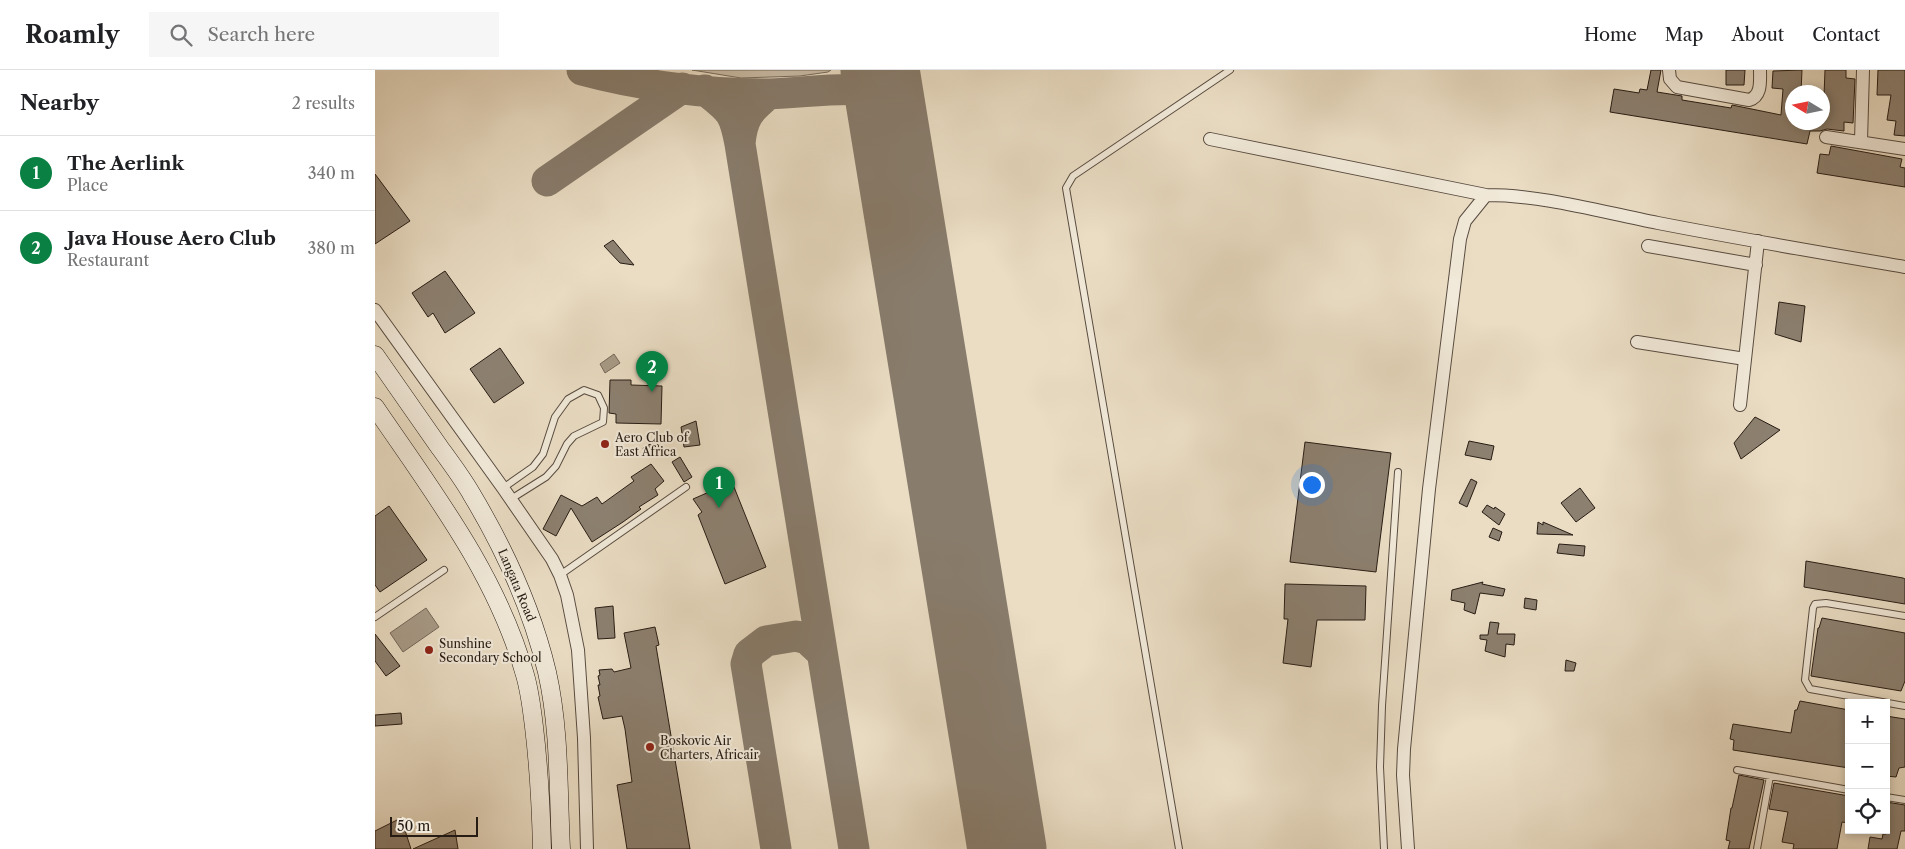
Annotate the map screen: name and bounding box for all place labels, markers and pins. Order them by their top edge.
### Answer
pin: 2 [636,351,668,392]
place label: Aero Club of East Africa [614,430,690,459]
marker: Aero Club of East Africa [599,438,611,450]
pin: 1 [703,467,735,508]
place label: Sunshine Secondary School [439,636,542,665]
marker: Sunshine Secondary School [423,644,435,656]
place label: Boskovic Air Charters, Africair [660,733,758,762]
marker: Boskovic Air Charters, Africair [644,741,656,753]

